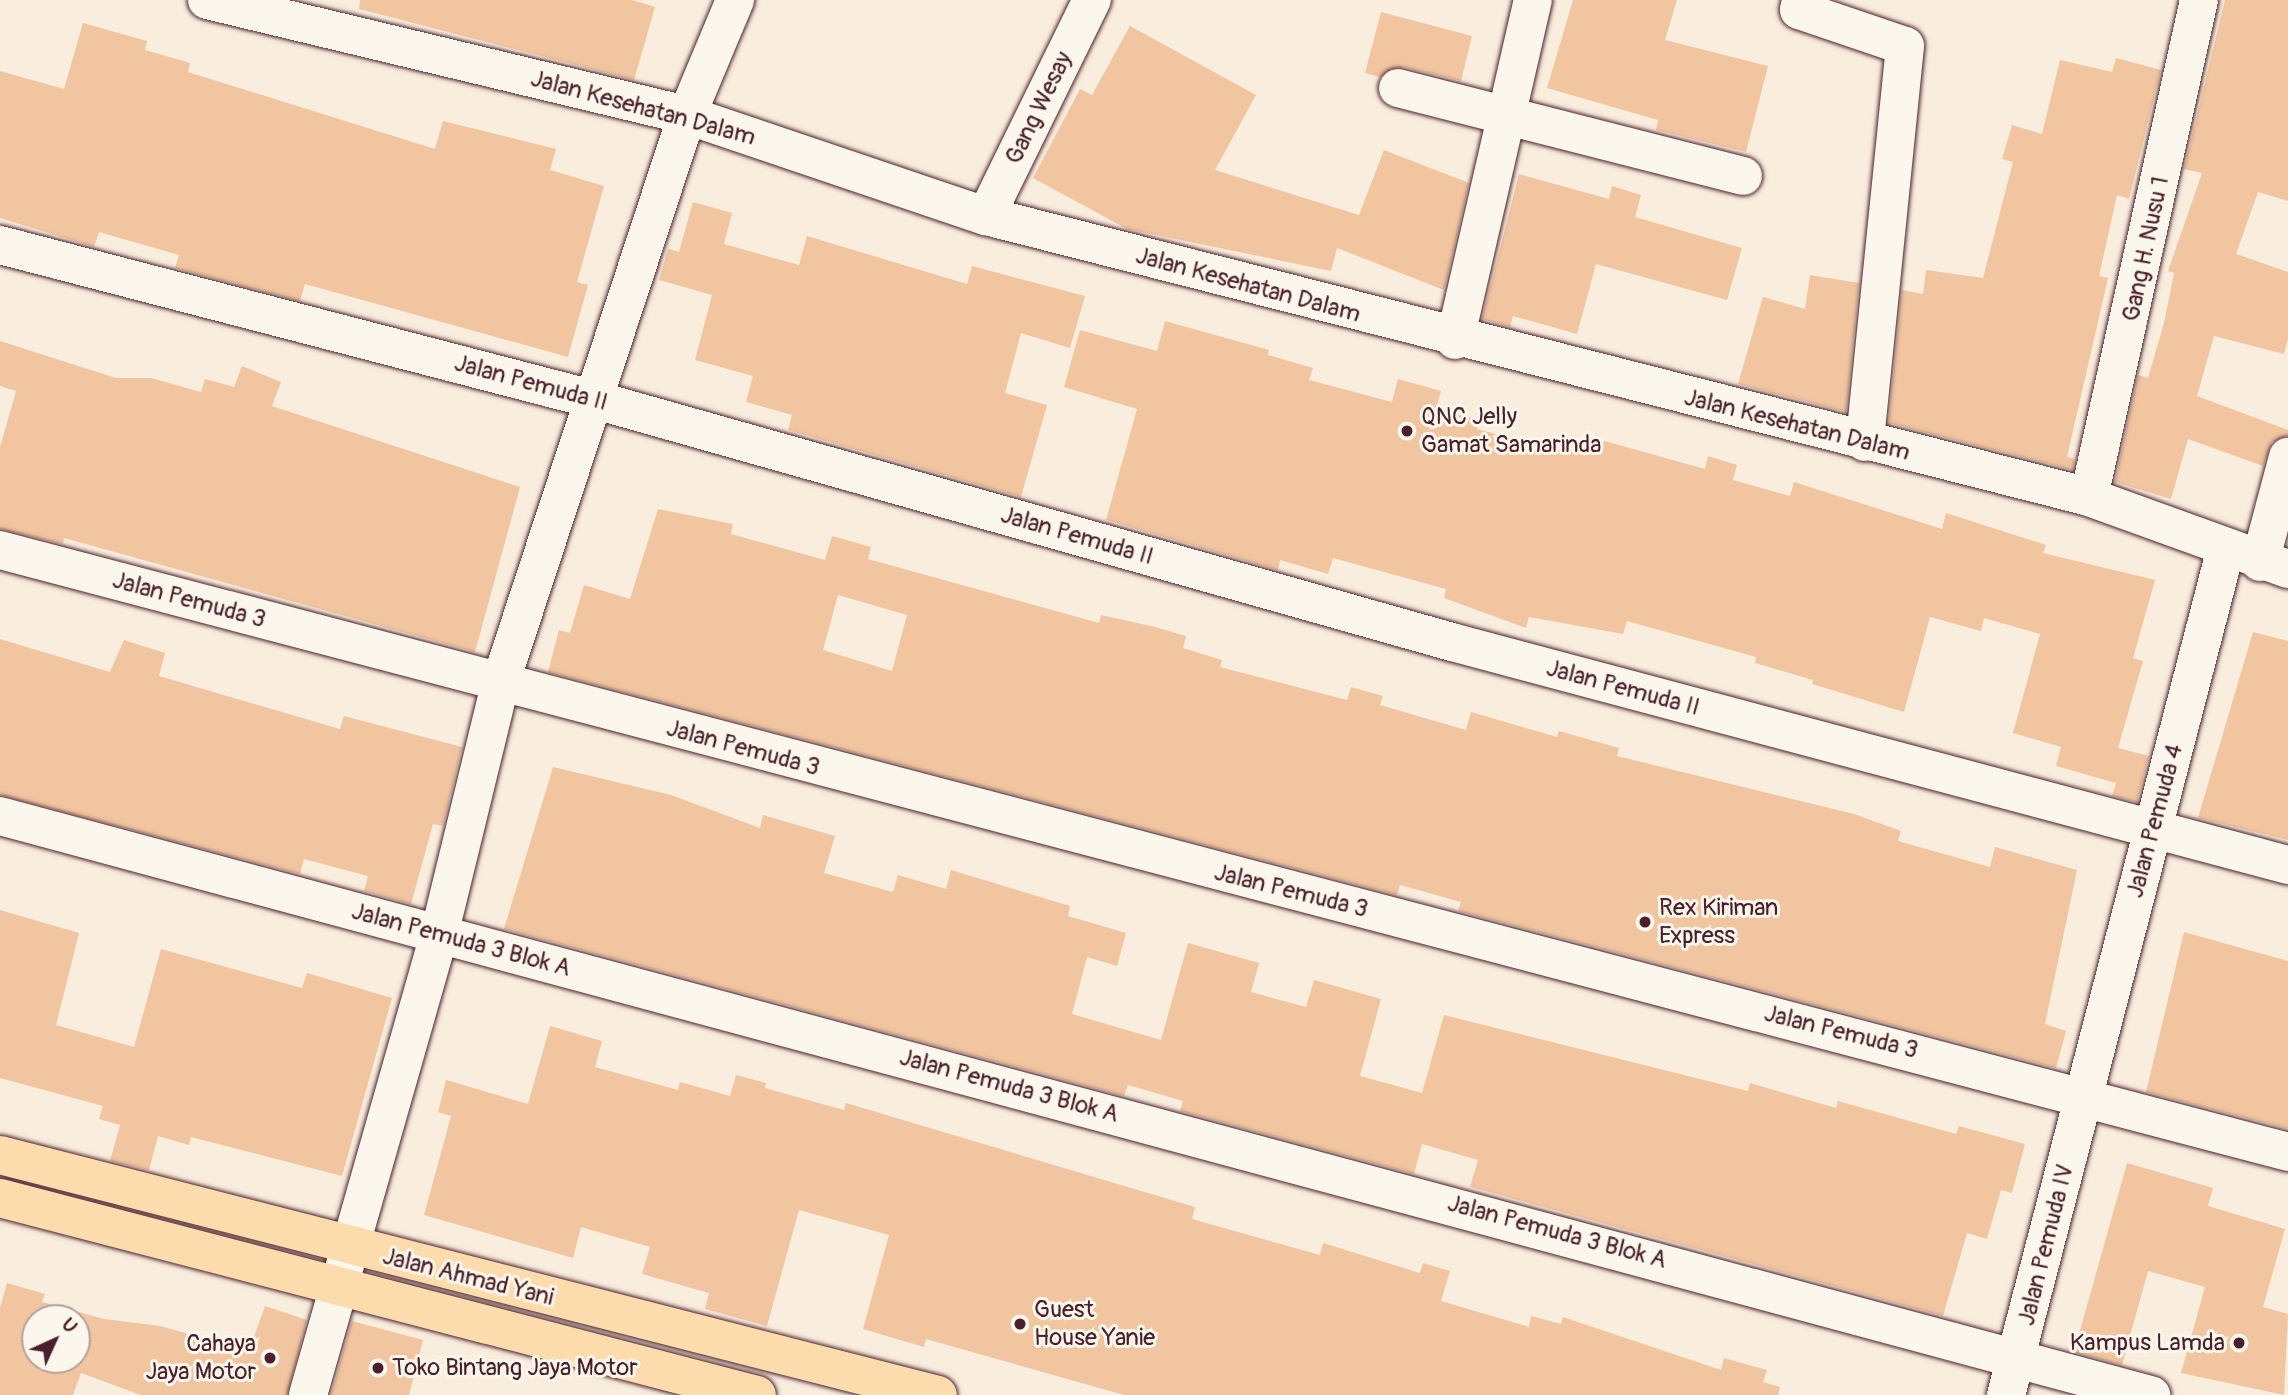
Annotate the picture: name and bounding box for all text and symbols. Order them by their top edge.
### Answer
street label: Gang Wesay [999,47,1079,169]
street label: Jalan Kesehatan Dalam [527,64,759,152]
street label: Gang H. Nusu 1 [2117,174,2175,324]
street label: Jalan Kesehatan Dalam [1132,241,1364,329]
street label: Jalan Pemuda II [451,349,611,417]
street label: Jalan Kesehatan Dalam [1681,383,1913,467]
place label: QNC Jelly Gamat Samarinda [1421,403,1601,459]
marker: QNC Jelly Gamat Samarinda [1399,423,1415,439]
street label: Jalan Pemuda II [997,500,1157,572]
street label: Jalan Pemuda 3 [109,566,269,634]
street label: Jalan Pemuda II [1543,654,1703,722]
street label: Jalan Pemuda 3 [663,714,823,782]
street label: Jalan Pemuda 4 [2121,741,2189,901]
street label: Jalan Pemuda 3 [1211,858,1371,924]
place label: Rex Kiriman Express [1659,894,1778,950]
street label: Jalan Pemuda 3 Blok A [348,897,574,983]
marker: Rex Kiriman Express [1637,914,1653,930]
street label: Jalan Pemuda 3 [1761,999,1921,1065]
street label: Jalan Pemuda 3 Blok A [896,1043,1122,1129]
street label: Jalan Pemuda IV [2012,1161,2080,1329]
street label: Jalan Pemuda 3 Blok A [1444,1189,1670,1275]
street label: Jalan Ahmad Yani [380,1242,556,1312]
place label: Guest House Yanie [1034,1296,1155,1352]
north arrow [21,1304,91,1374]
text: U [56,1313,82,1338]
marker: Guest House Yanie [1012,1316,1028,1332]
place label: Kampus Lamda [2070,1329,2225,1357]
place label: Cahaya Jaya Motor [145,1330,256,1386]
marker: Kampus Lamda [2231,1335,2247,1351]
marker: Cahaya Jaya Motor [262,1350,278,1366]
place label: Toko Bintang Jaya Motor [392,1354,638,1382]
marker: Toko Bintang Jaya Motor [370,1360,386,1376]

